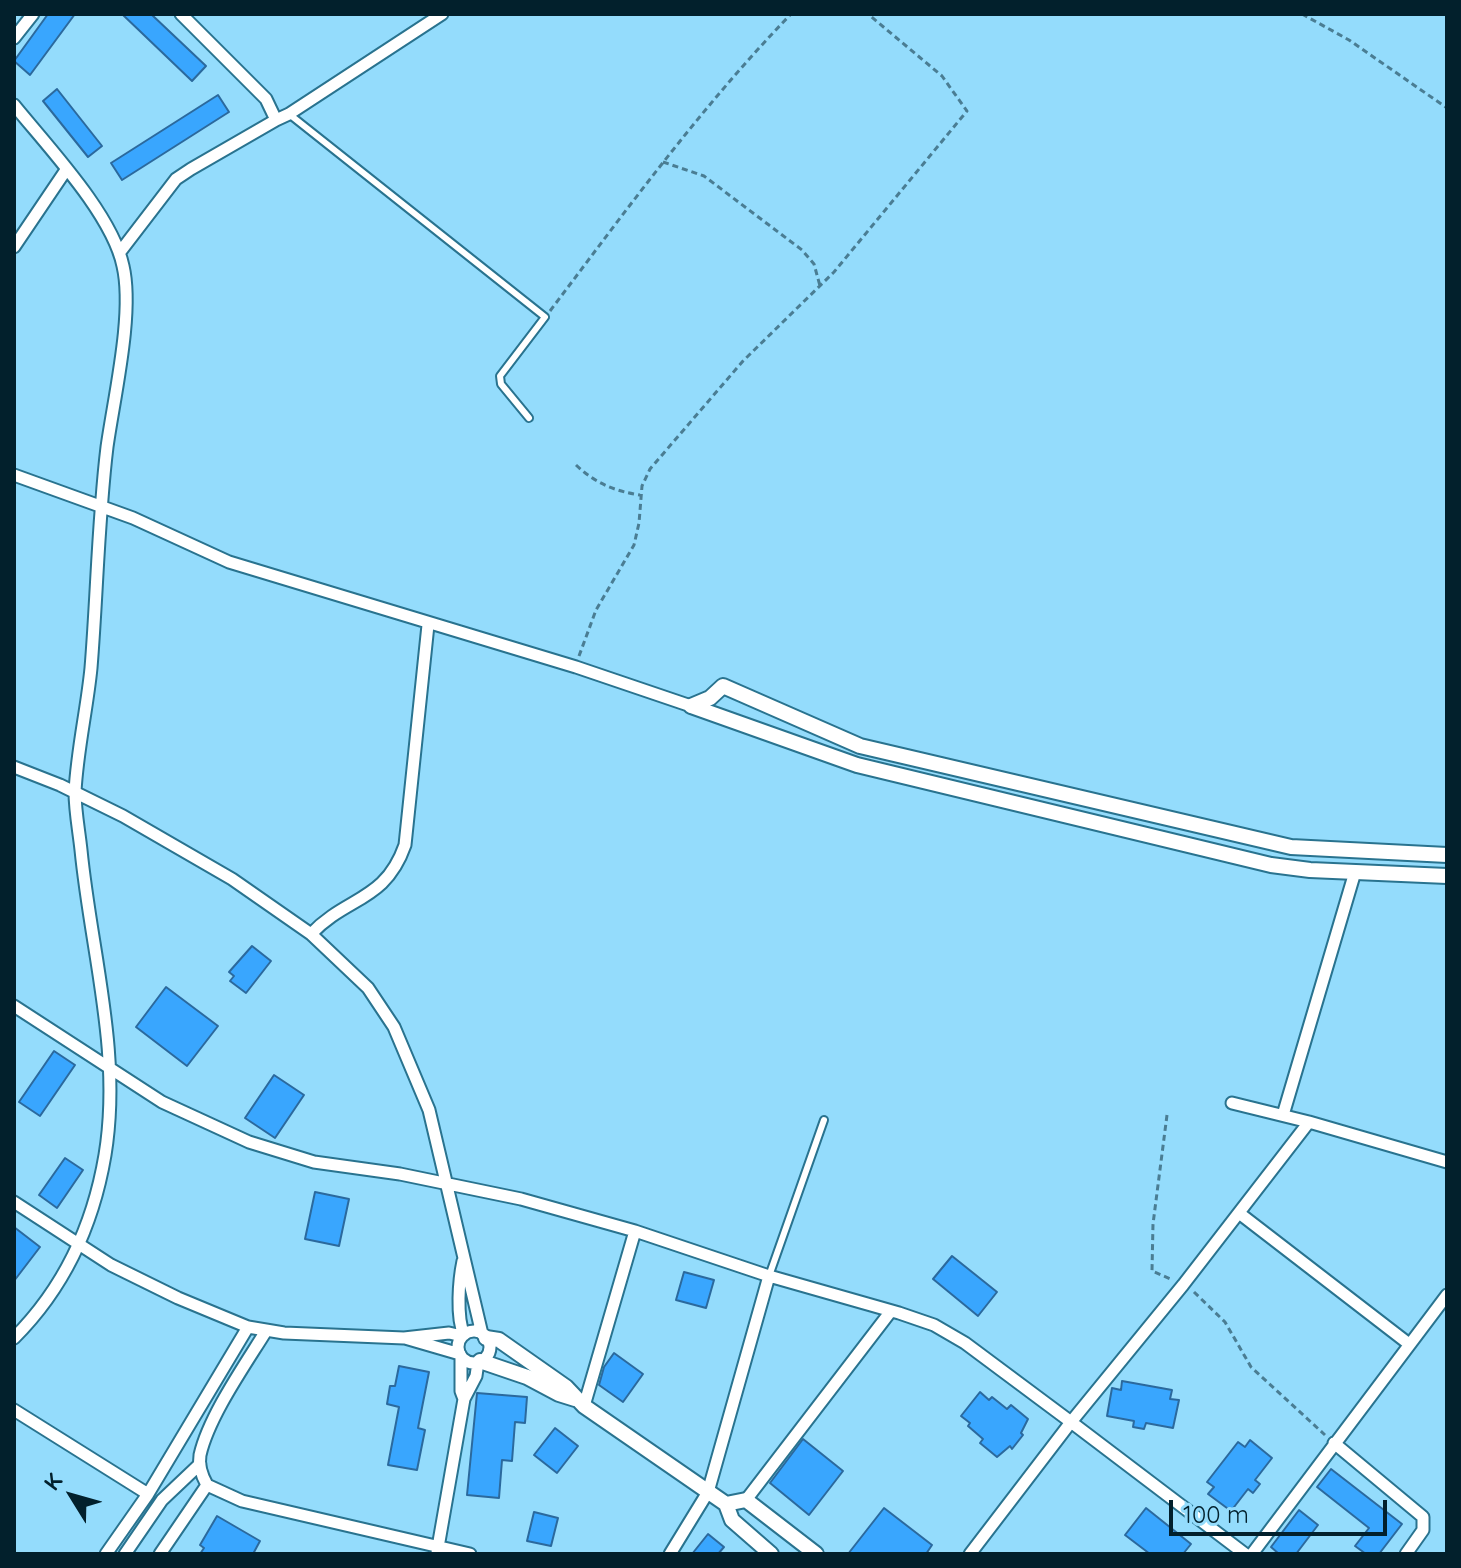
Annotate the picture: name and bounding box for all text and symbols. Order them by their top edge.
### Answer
north arrow [32,1456,112,1536]
text: K [37,1467,68,1496]
scale bar [1173,1484,1391,1534]
text: 100 m [1183,1499,1249,1529]

